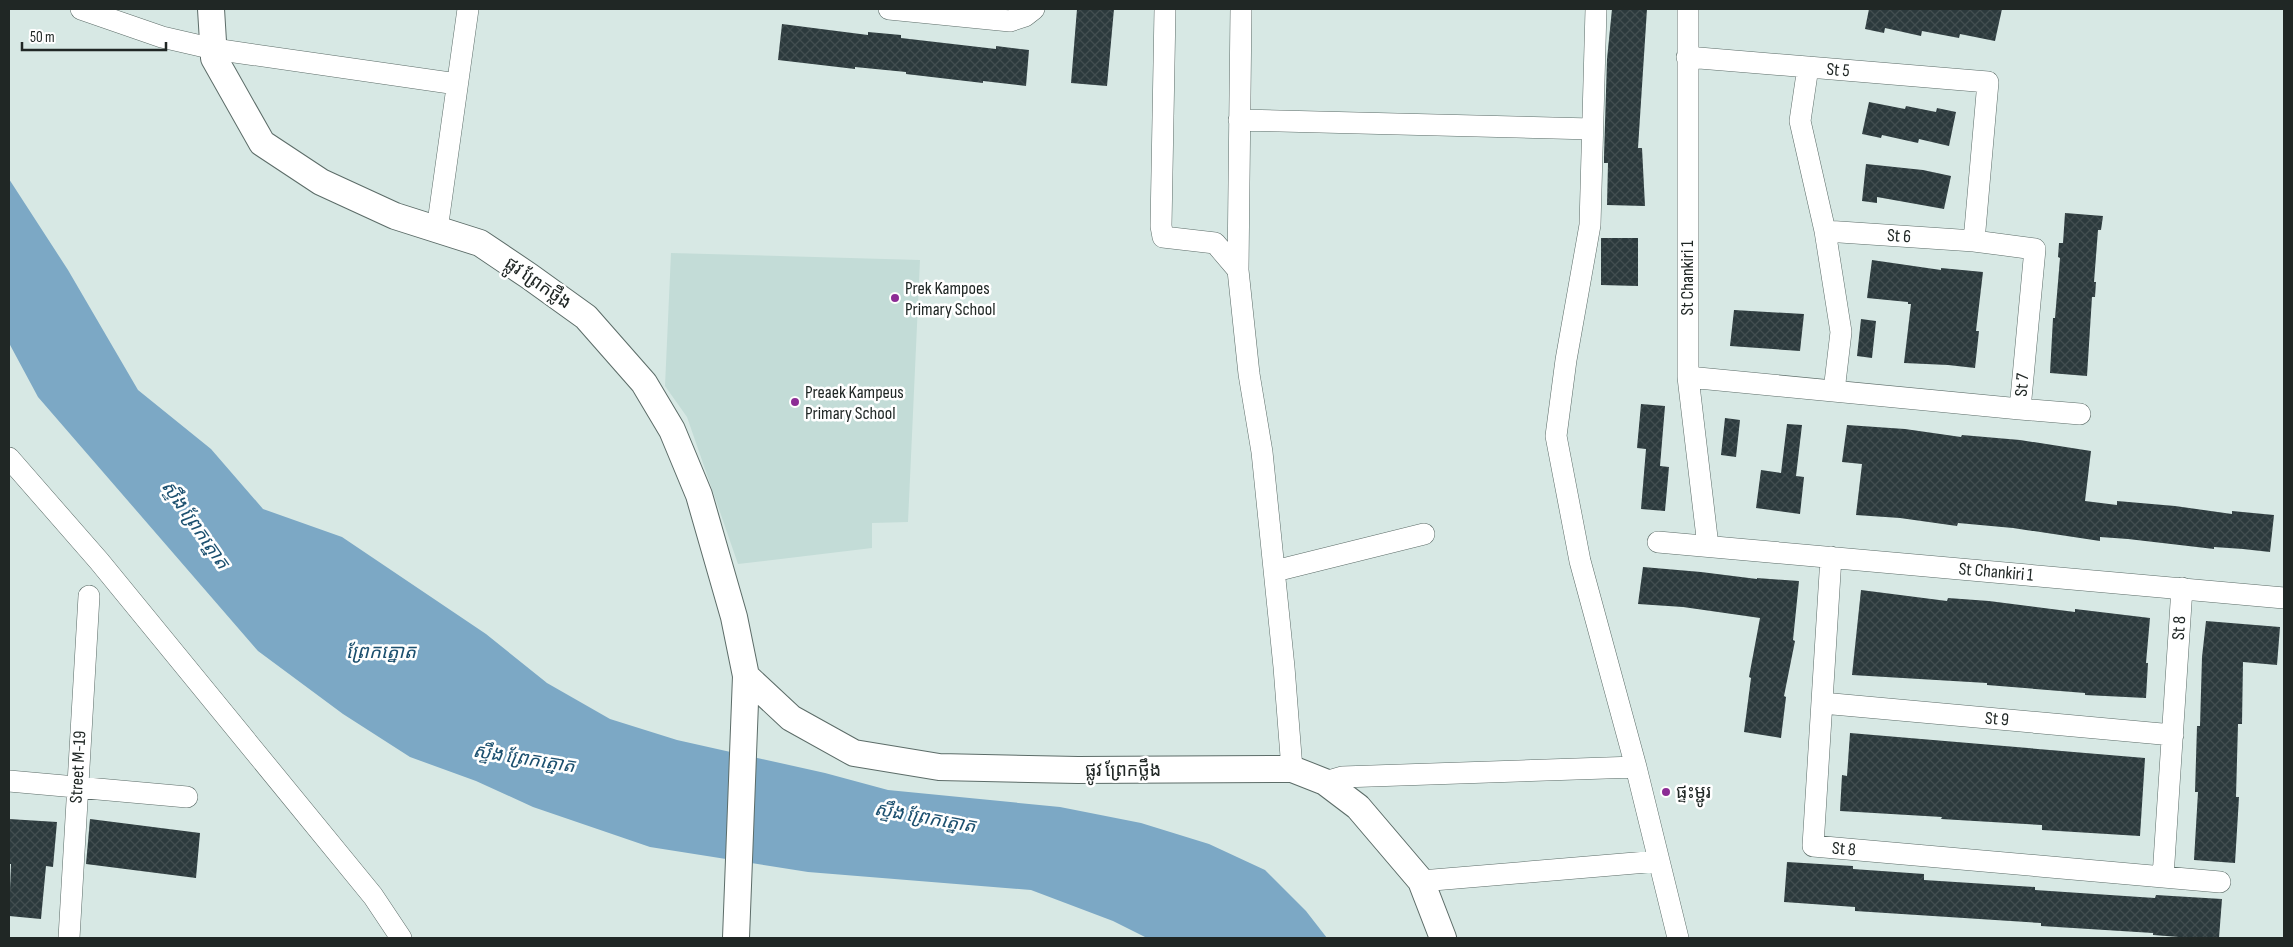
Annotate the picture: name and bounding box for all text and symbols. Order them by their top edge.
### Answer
scale bar [22,20,166,52]
text: 50 m [30,28,55,47]
street label: St 5 [1825,59,1851,81]
street label: St 6 [1886,225,1912,247]
street label: St Chankiri 1 [1677,240,1698,316]
street label: ផ្លូវ ព្រែកថ្លឹង [498,251,576,318]
place label: Prek Kampoes Primary School [905,278,996,320]
marker: Prek Kampoes Primary School [889,292,901,304]
street label: St 7 [2011,372,2034,398]
place label: Preaek Kampeus Primary School [805,382,904,424]
marker: Preaek Kampeus Primary School [789,396,801,408]
water label: ស្ទឹង ព្រែកត្នោត [156,476,235,574]
street label: St Chankiri 1 [1958,558,2035,586]
street label: St 8 [2168,615,2190,641]
water label: ព្រែកត្នោត [346,641,417,664]
street label: St 9 [1984,707,2010,731]
street label: Street M-19 [66,730,90,804]
water label: ស្ទឹង ព្រែកត្នោត [471,739,578,779]
street label: ផ្លូវ ព្រែកថ្លឹង [1085,758,1161,786]
place label: ផ្ទះម្ជូរ [1676,782,1711,808]
marker: ផ្ទះម្ជូរ [1660,786,1672,798]
water label: ស្ទឹង ព្រែកត្នោត [872,797,979,838]
street label: St 8 [1831,837,1857,861]

